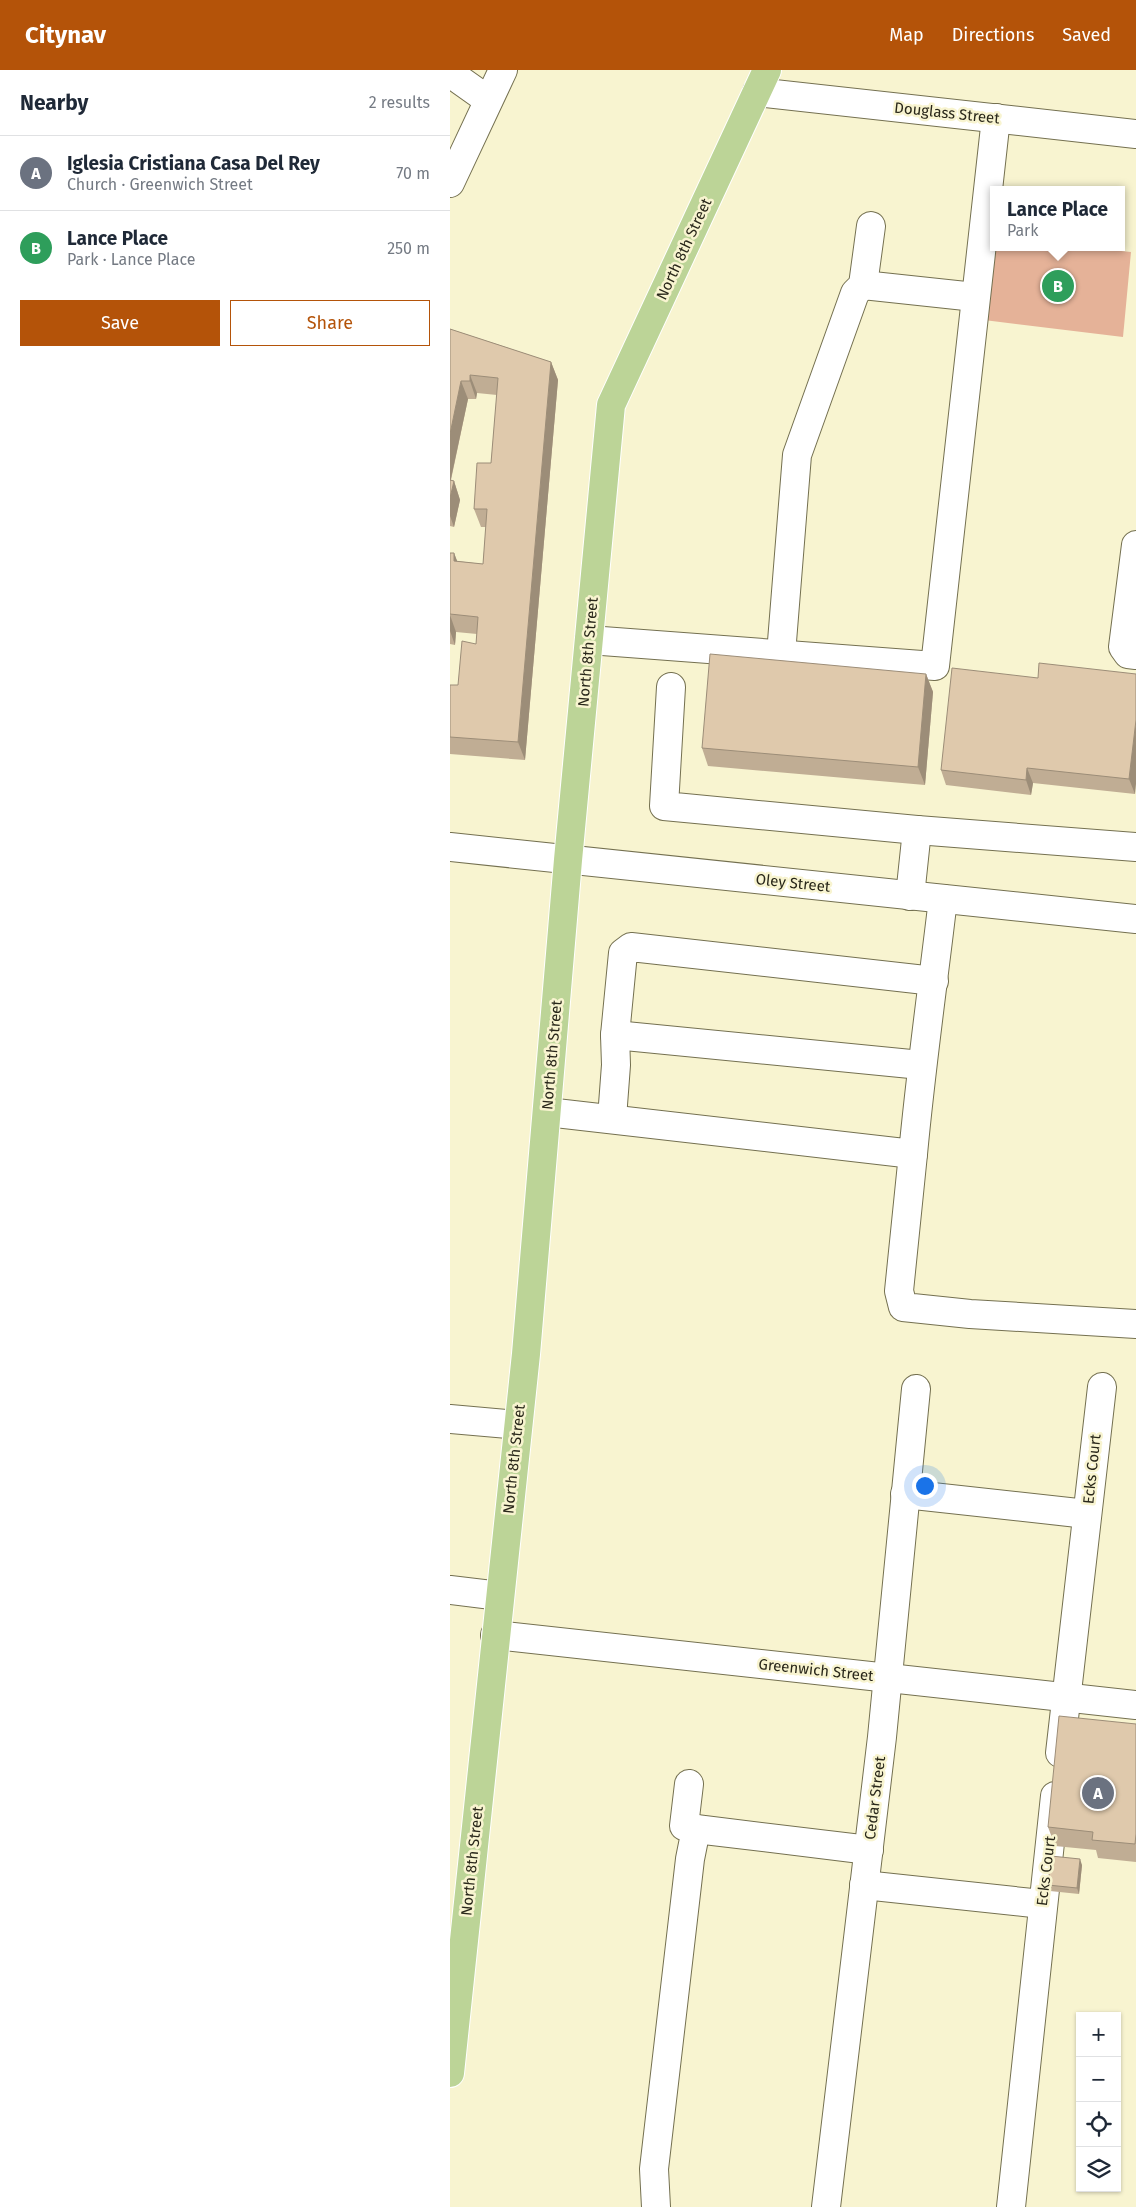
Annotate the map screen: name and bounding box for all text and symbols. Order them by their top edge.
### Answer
text: Citynav [25,21,106,49]
text: Map [889,24,924,46]
text: Directions [952,24,1034,46]
text: Saved [1062,24,1111,46]
text: Nearby [20,90,88,116]
text: 2 results [369,93,430,112]
street label: Douglass Street [893,99,1001,128]
text: Iglesia Cristiana Casa Del Rey [67,152,320,175]
text: A [31,164,41,183]
text: 70 m [396,164,430,183]
text: Church · Greenwich Street [67,175,253,194]
popup [990,186,1125,251]
street label: North 8th Street [653,195,716,303]
text: Lance Place [1007,198,1108,221]
text: Park [1007,221,1038,240]
text: Lance Place [67,227,168,250]
text: B [31,239,41,258]
text: 250 m [387,239,430,258]
text: Park · Lance Place [67,250,195,269]
pin: B [1042,267,1074,305]
button: Save [20,300,220,346]
button: Share [230,300,430,346]
street label: North 8th Street [574,596,602,708]
street label: Oley Street [755,870,832,896]
street label: North 8th Street [538,999,566,1111]
street label: North 8th Street [499,1403,529,1515]
street label: Ecks Court [1079,1433,1105,1505]
your location [912,1473,938,1499]
street label: Greenwich Street [758,1655,875,1685]
street label: Cedar Street [861,1755,889,1841]
pin: A [1082,1774,1114,1812]
street label: North 8th Street [457,1805,487,1917]
street label: Ecks Court [1033,1834,1059,1907]
map controls [1076,2012,1121,2192]
button: + [1076,2012,1121,2057]
button: − [1076,2057,1121,2102]
button: locate [1076,2102,1121,2147]
button: layers [1076,2147,1121,2192]

